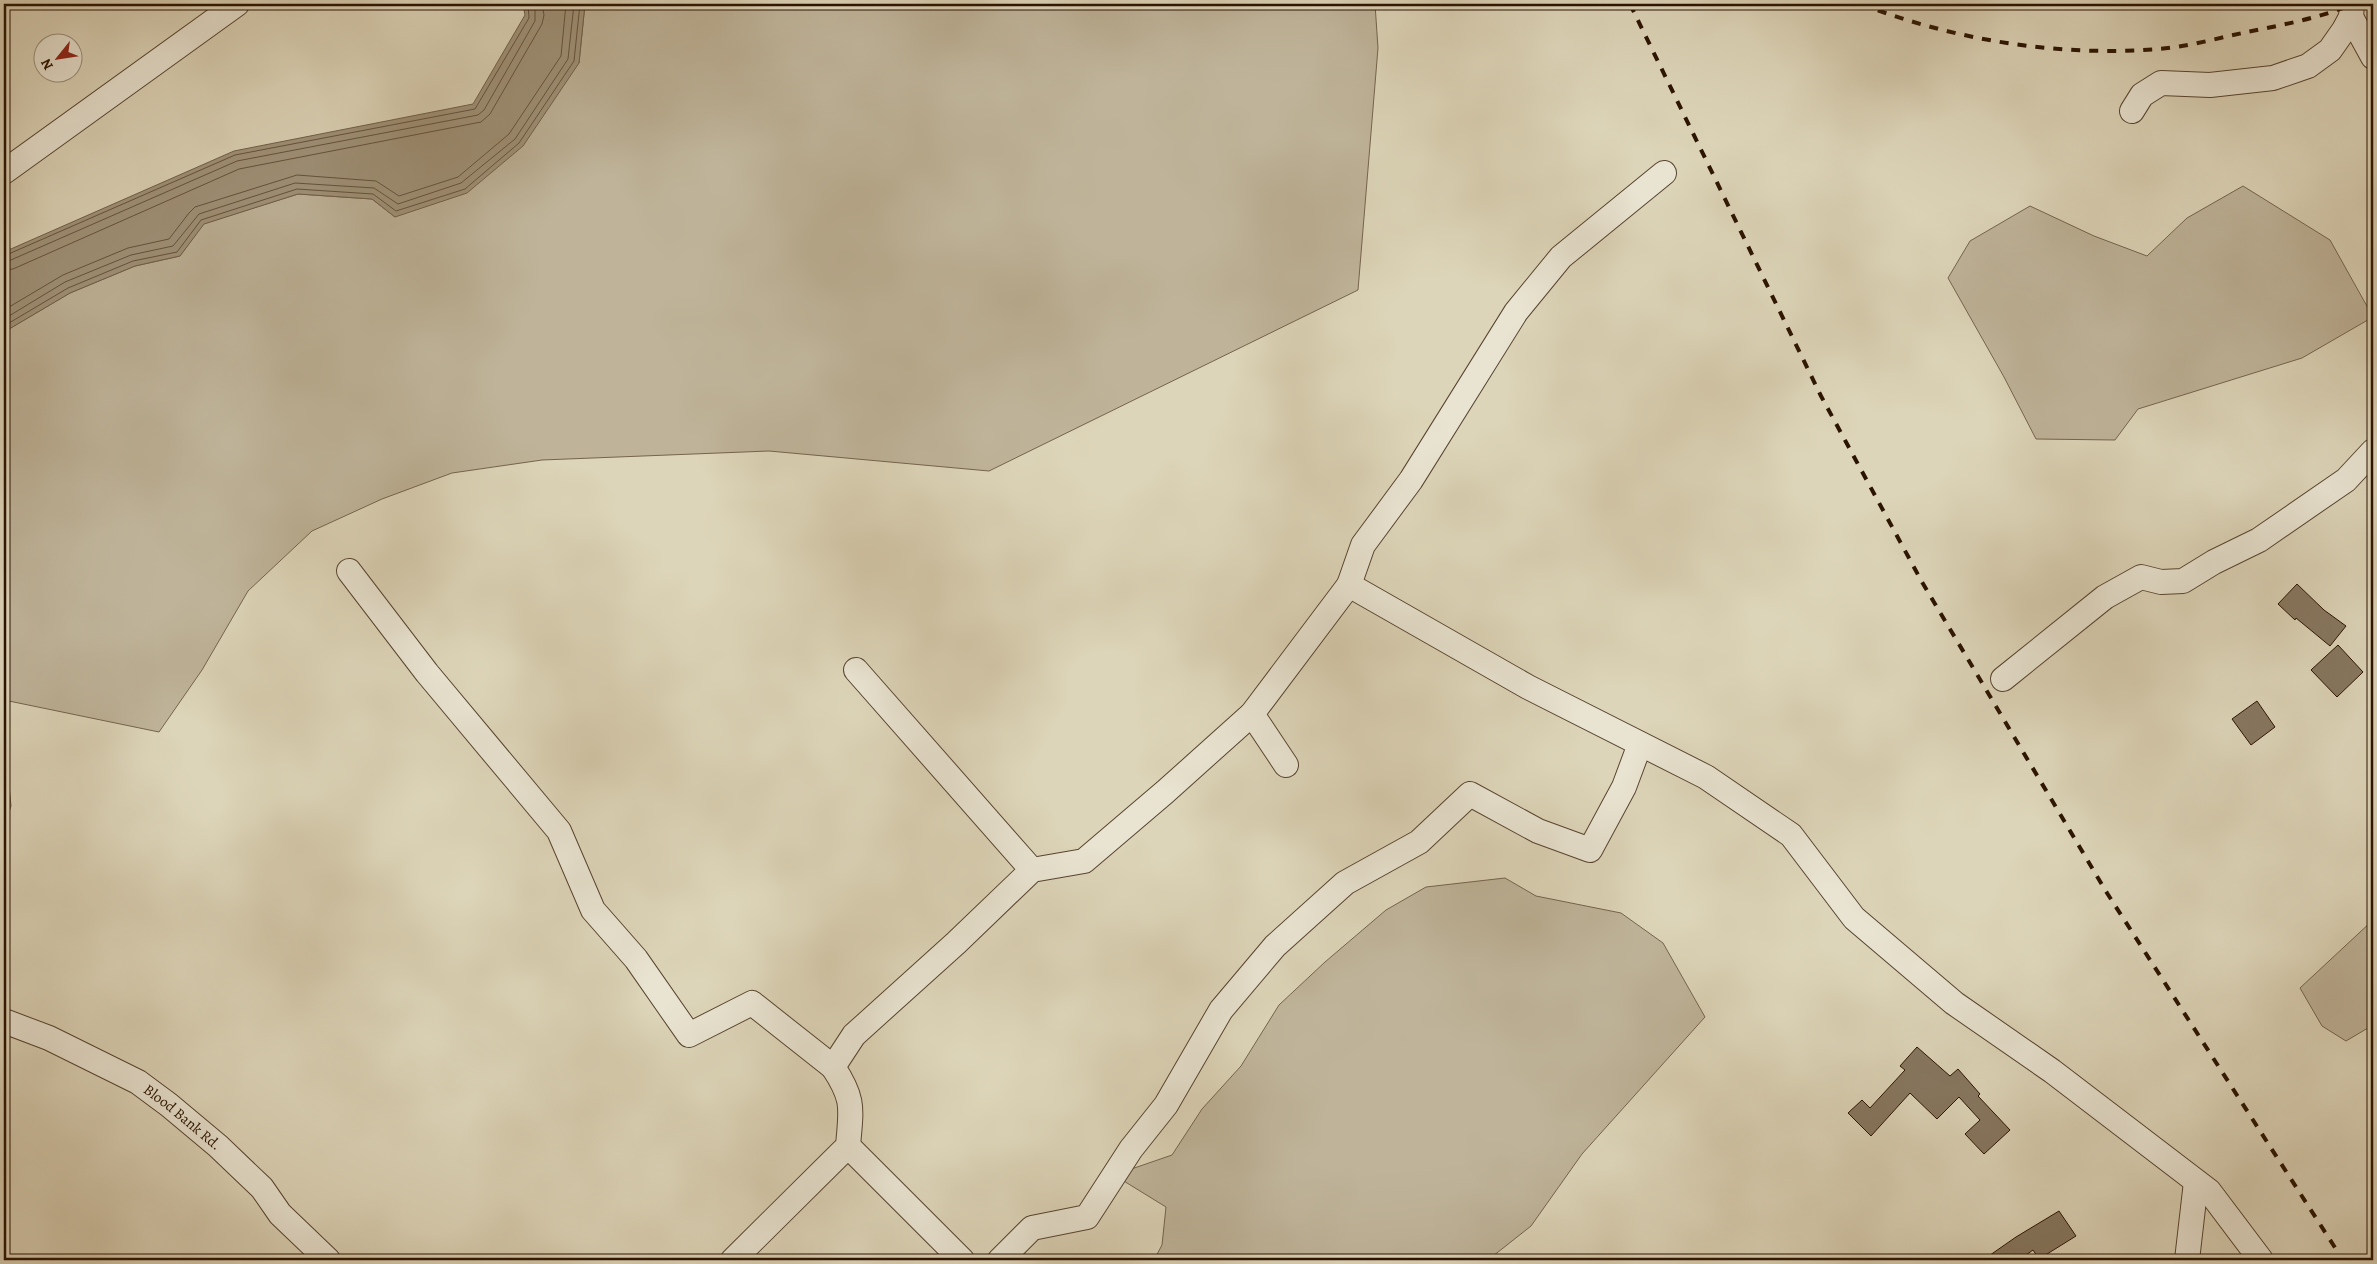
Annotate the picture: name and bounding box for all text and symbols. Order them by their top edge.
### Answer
north arrow [32,32,82,82]
text: N [36,55,58,73]
street label: Blood Bank Rd. [139,1079,226,1155]

